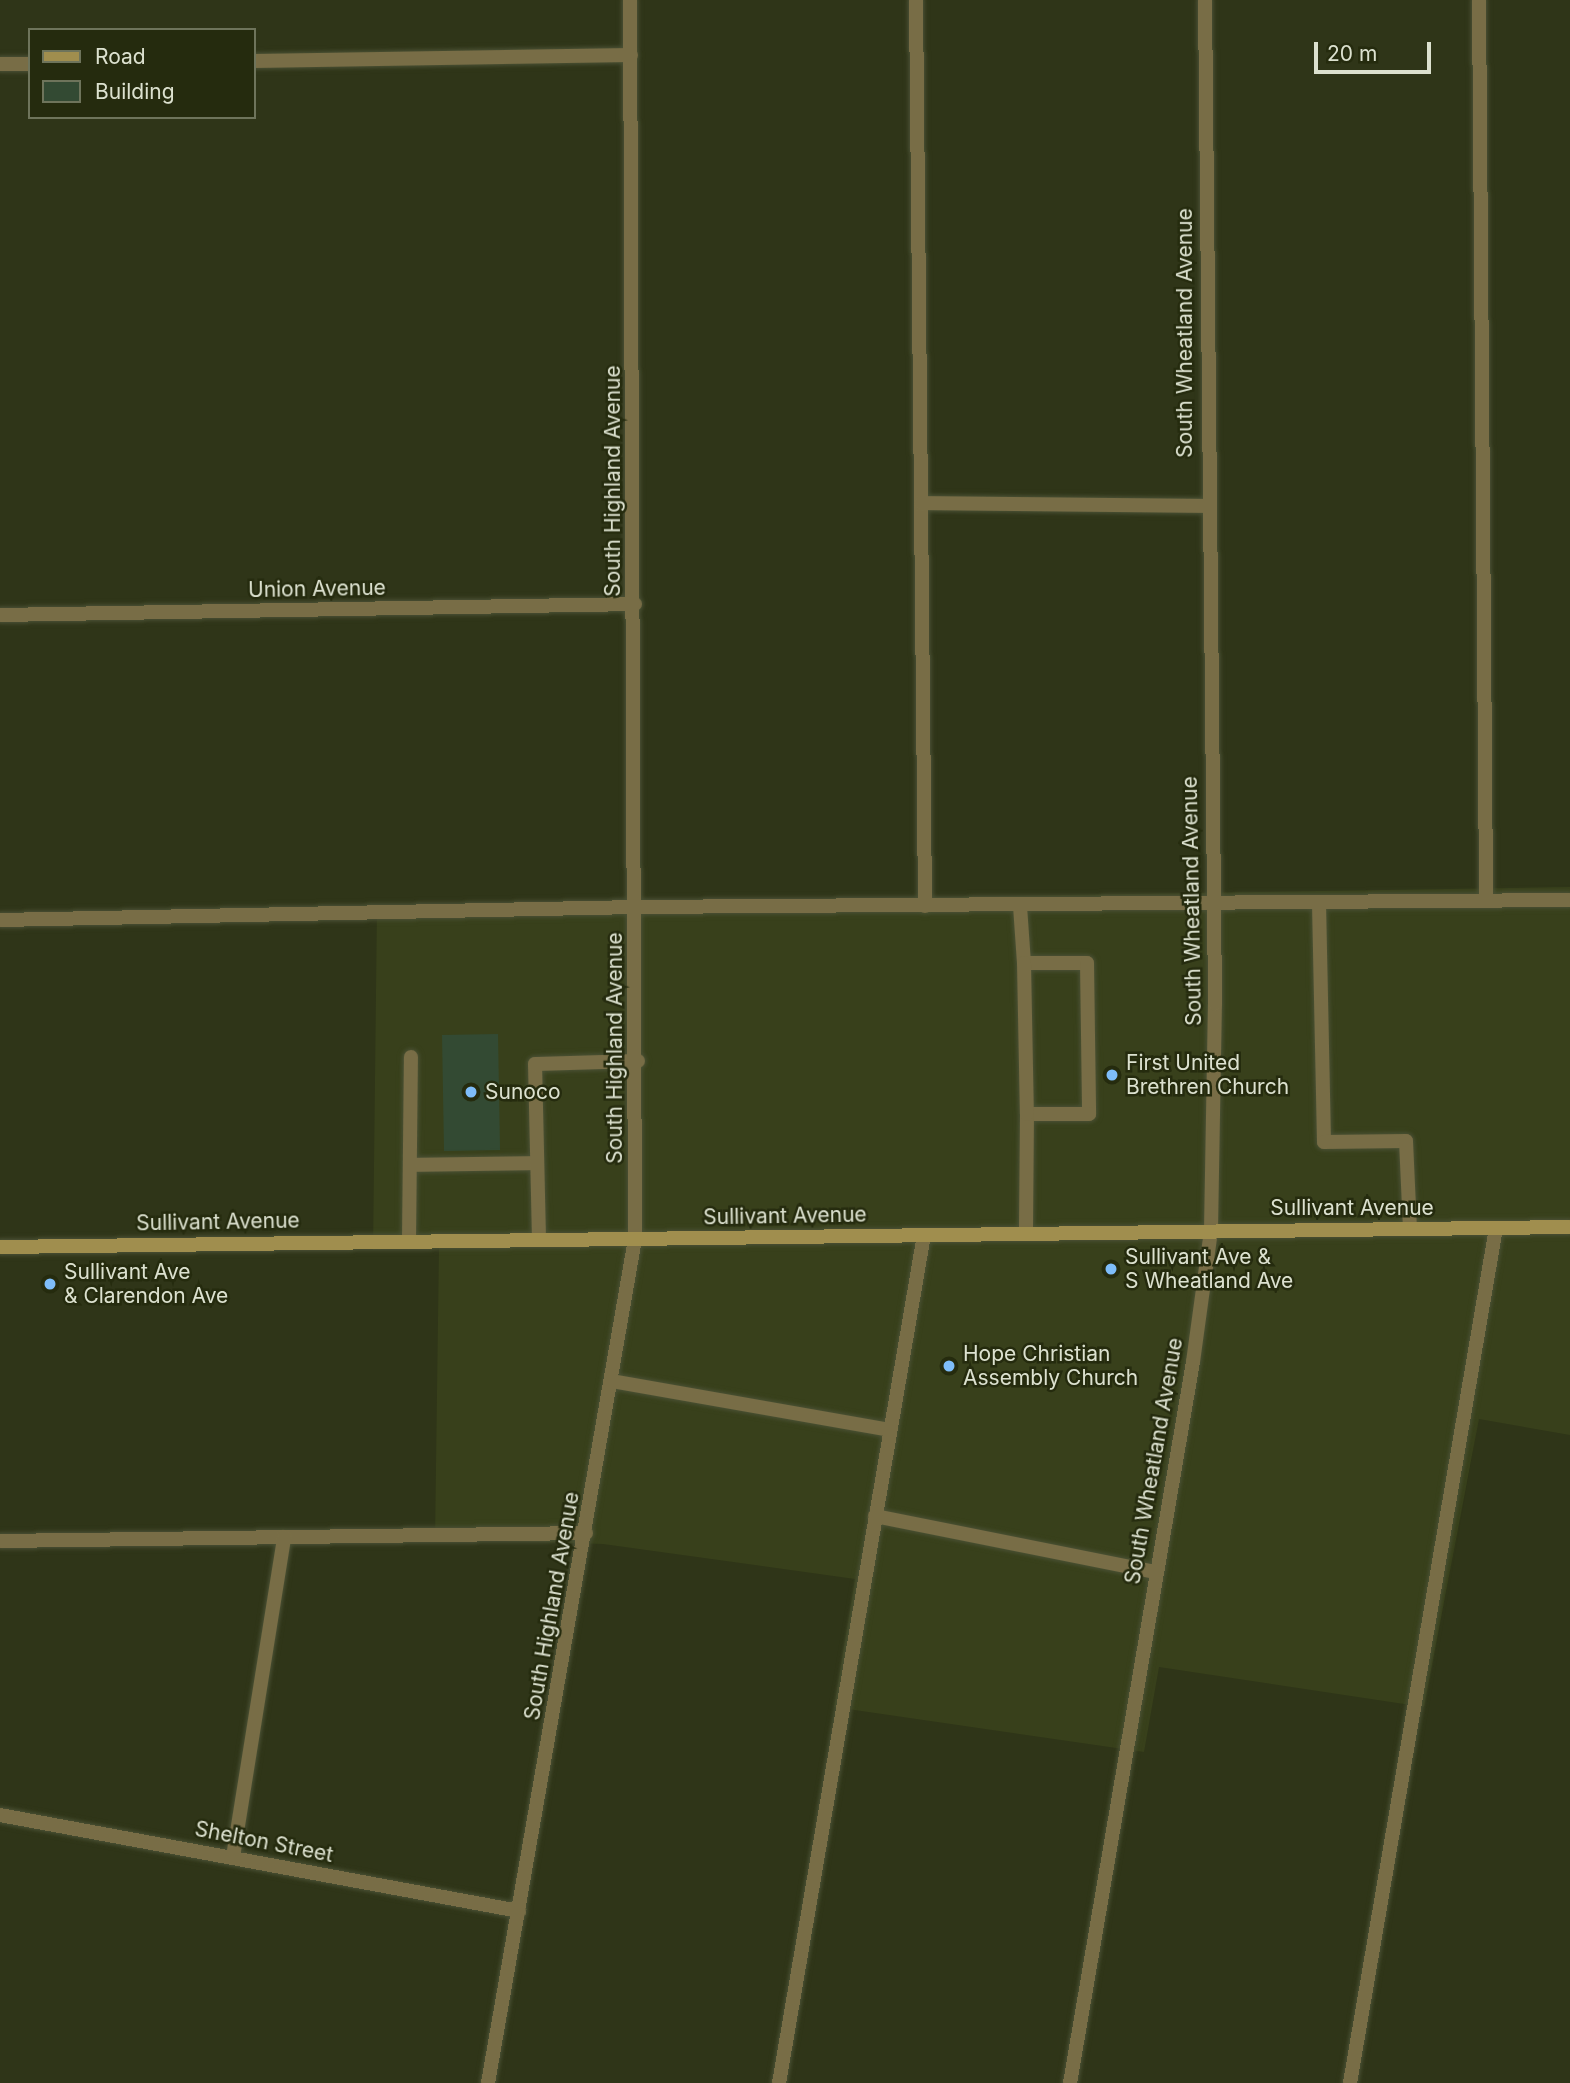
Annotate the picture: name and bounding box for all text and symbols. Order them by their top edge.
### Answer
legend [28,28,256,119]
scale bar [1318,28,1435,72]
text: 20 m [1327,41,1377,66]
text: Road [95,44,146,69]
text: Building [95,79,175,104]
street label: South Wheatland Avenue [1172,208,1198,458]
street label: South Highland Avenue [600,365,626,597]
street label: Union Avenue [248,575,386,603]
street label: South Wheatland Avenue [1177,776,1207,1026]
street label: South Highland Avenue [602,932,628,1164]
place label: First United Brethren Church [1126,1050,1289,1100]
marker: First United Brethren Church [1104,1067,1120,1083]
place label: Sunoco [485,1079,560,1105]
marker: Sunoco [463,1084,479,1100]
street label: Sullivant Avenue [1270,1195,1434,1221]
street label: Sullivant Avenue [703,1202,867,1230]
street label: Sullivant Avenue [136,1208,300,1236]
place label: Sullivant Ave & S Wheatland Ave [1125,1244,1293,1294]
place label: Sullivant Ave & Clarendon Ave [64,1259,228,1309]
marker: Sullivant Ave & S Wheatland Ave [1103,1261,1119,1277]
marker: Sullivant Ave & Clarendon Ave [42,1276,58,1292]
street label: South Wheatland Avenue [1120,1336,1188,1586]
place label: Hope Christian Assembly Church [963,1341,1138,1391]
marker: Hope Christian Assembly Church [941,1358,957,1374]
street label: South Highland Avenue [519,1490,585,1722]
street label: Shelton Street [193,1816,335,1868]

